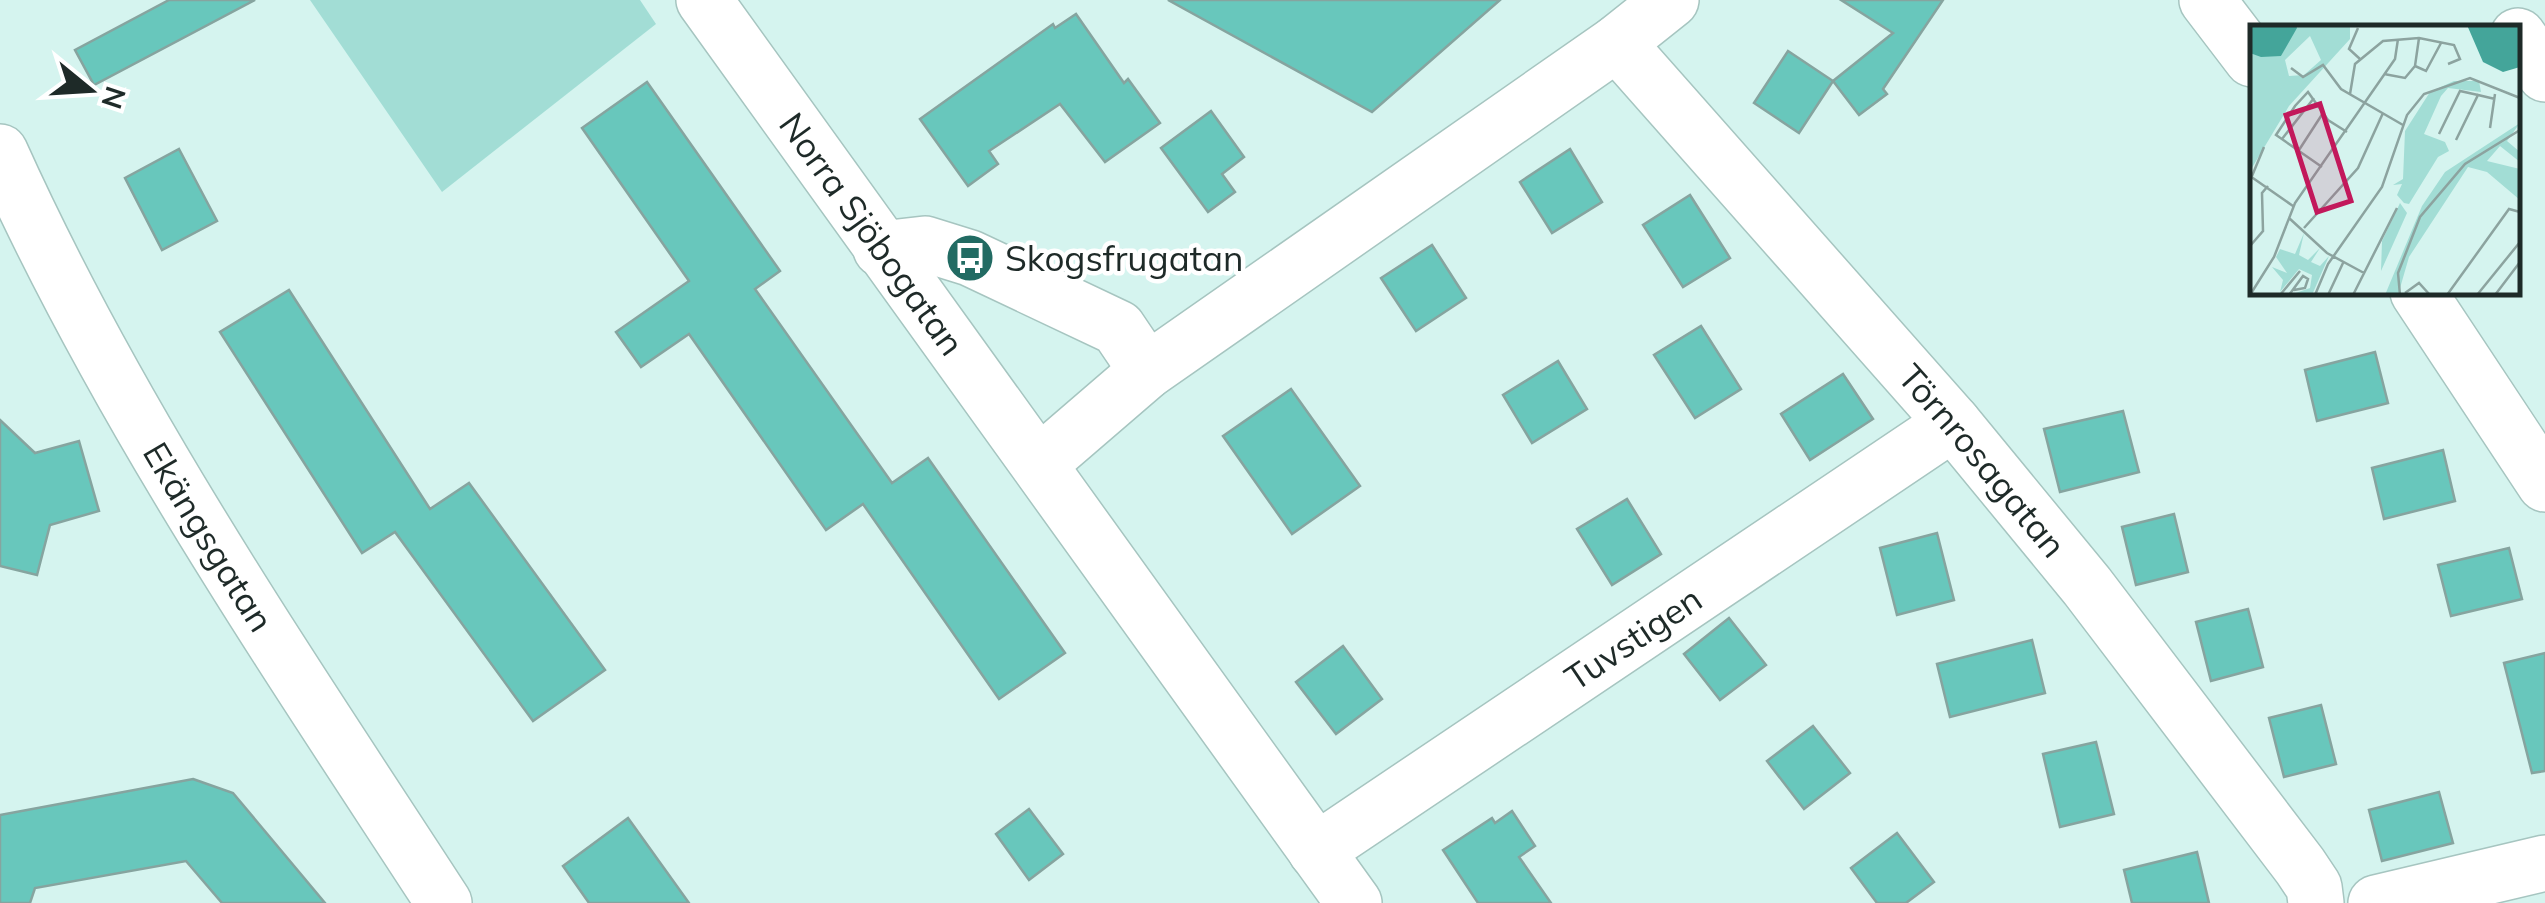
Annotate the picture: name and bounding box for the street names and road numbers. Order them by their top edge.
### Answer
street label: Norra Sjöbogatan [770,104,974,364]
street label: Törnrosagatan [1889,355,2076,566]
street label: Ekängsgatan [134,434,284,640]
street label: Tuvstigen [1556,576,1710,700]

